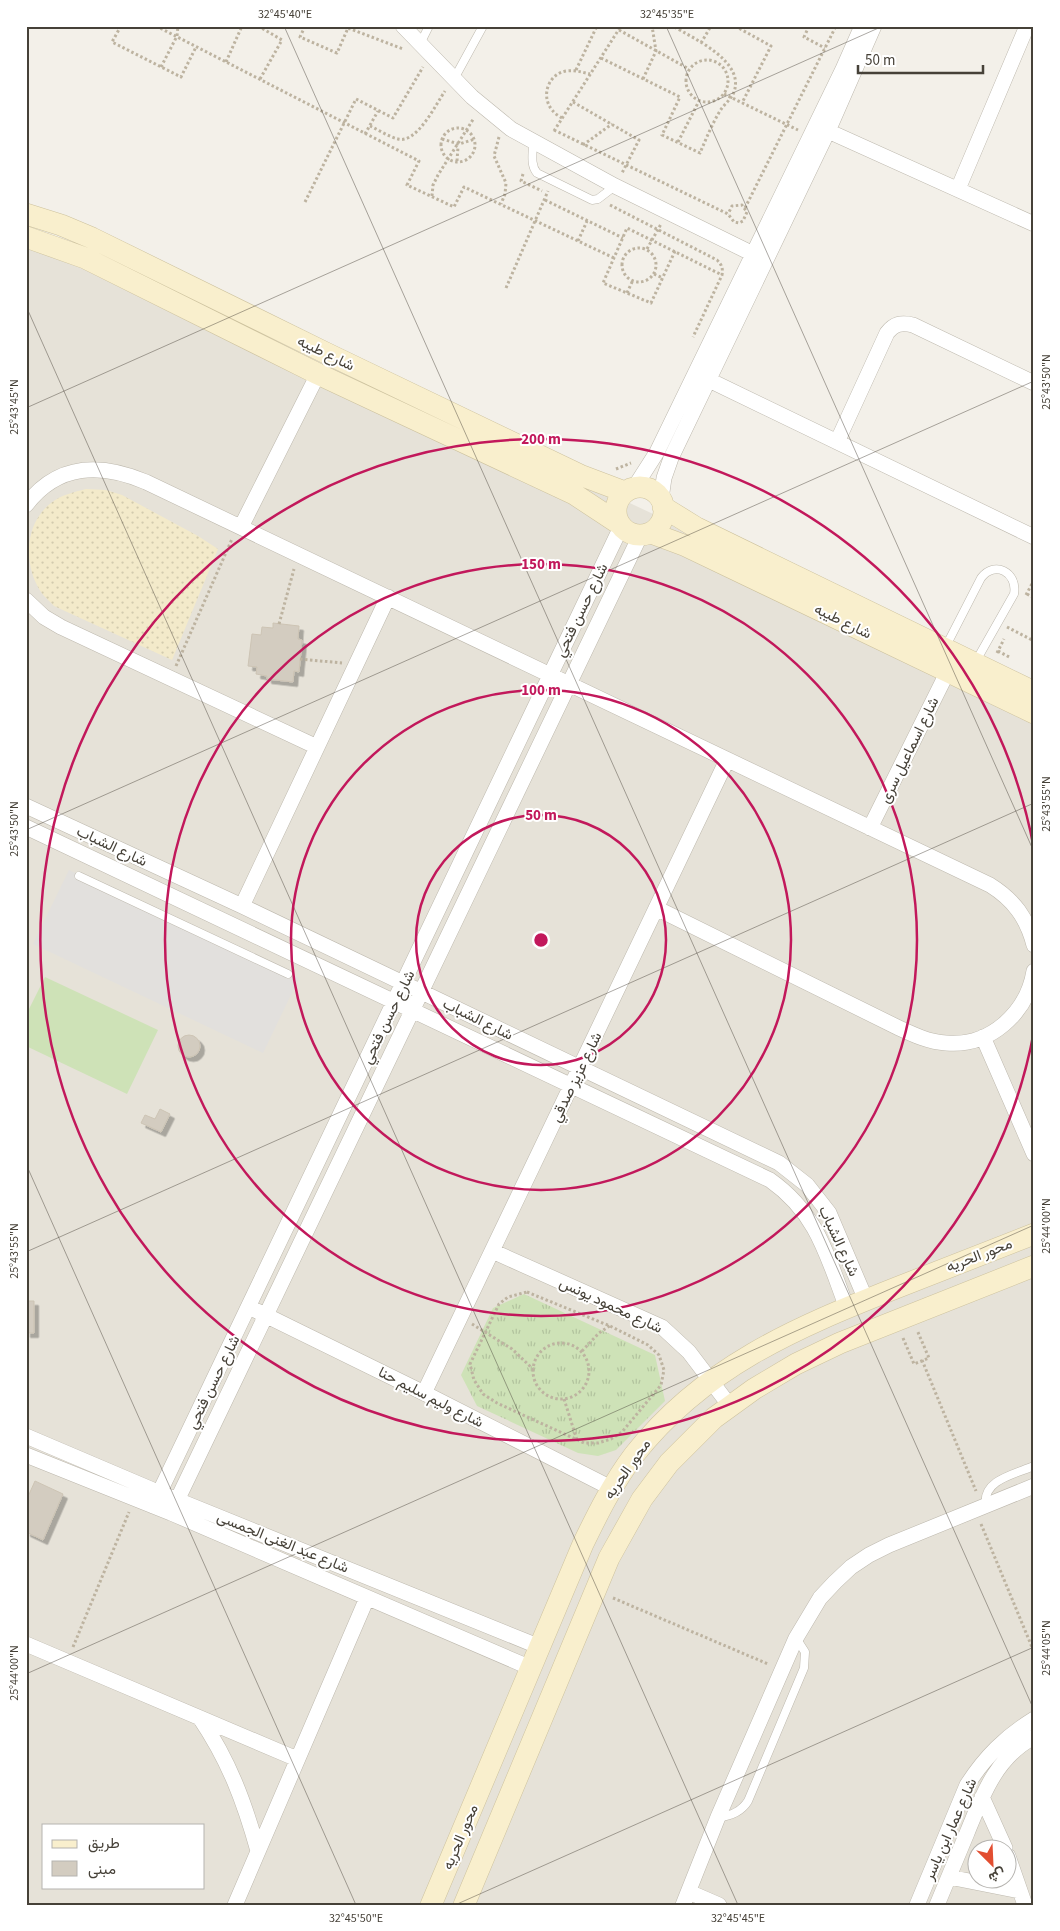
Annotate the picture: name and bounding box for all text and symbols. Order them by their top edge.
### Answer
text: 32°45'40"E [258,6,312,23]
text: 32°45'35"E [640,6,694,23]
scale bar [858,42,982,74]
text: 50 m [865,50,895,71]
street label: شارع طيبه [294,331,358,376]
text: 25°43'50"N [1038,354,1055,410]
text: 25°43'45"N [6,379,23,435]
text: 200 m [521,429,561,450]
text: 150 m [521,554,561,575]
street label: شارع حسن فتحي [550,560,615,661]
street label: شارع طيبه [811,599,875,644]
text: 100 m [521,680,561,701]
street label: شارع اسماعيل سرى [875,693,944,807]
text: 25°43'55"N [1038,776,1055,832]
text: 25°43'50"N [6,801,23,857]
text: 50 m [525,805,557,826]
street label: شارع الشباب [73,821,151,872]
centre of rings [532,931,550,949]
street label: شارع حسن فتحي [357,967,422,1068]
street label: شارع الشباب [439,993,517,1046]
street label: شارع عزيز صدقي [546,1028,609,1127]
text: 25°44'00"N [1038,1198,1055,1254]
street label: شارع الشباب [813,1202,864,1280]
text: 25°43'55"N [6,1223,23,1279]
street label: محور الحريه [943,1233,1015,1278]
street label: شارع محمود يونس [556,1272,666,1339]
street label: شارع حسن فتحي [182,1332,247,1433]
street label: شارع وليم سليم حنا [374,1362,487,1433]
street label: محور الحريه [599,1435,656,1504]
street label: شارع عبد الغنى الجمسى [214,1506,352,1579]
text: 25°44'05"N [1038,1620,1055,1676]
text: 25°44'00"N [6,1645,23,1701]
street label: شارع عمار ابن ياسر [918,1775,982,1884]
street label: محور الحريه [437,1801,484,1873]
legend [42,1824,205,1888]
text: طريق [88,1833,120,1854]
north arrow [968,1838,1018,1888]
text: مبنى [88,1859,116,1880]
text: ش [985,1862,1009,1888]
text: 32°45'50"E [329,1910,383,1927]
text: 32°45'45"E [711,1910,765,1927]

